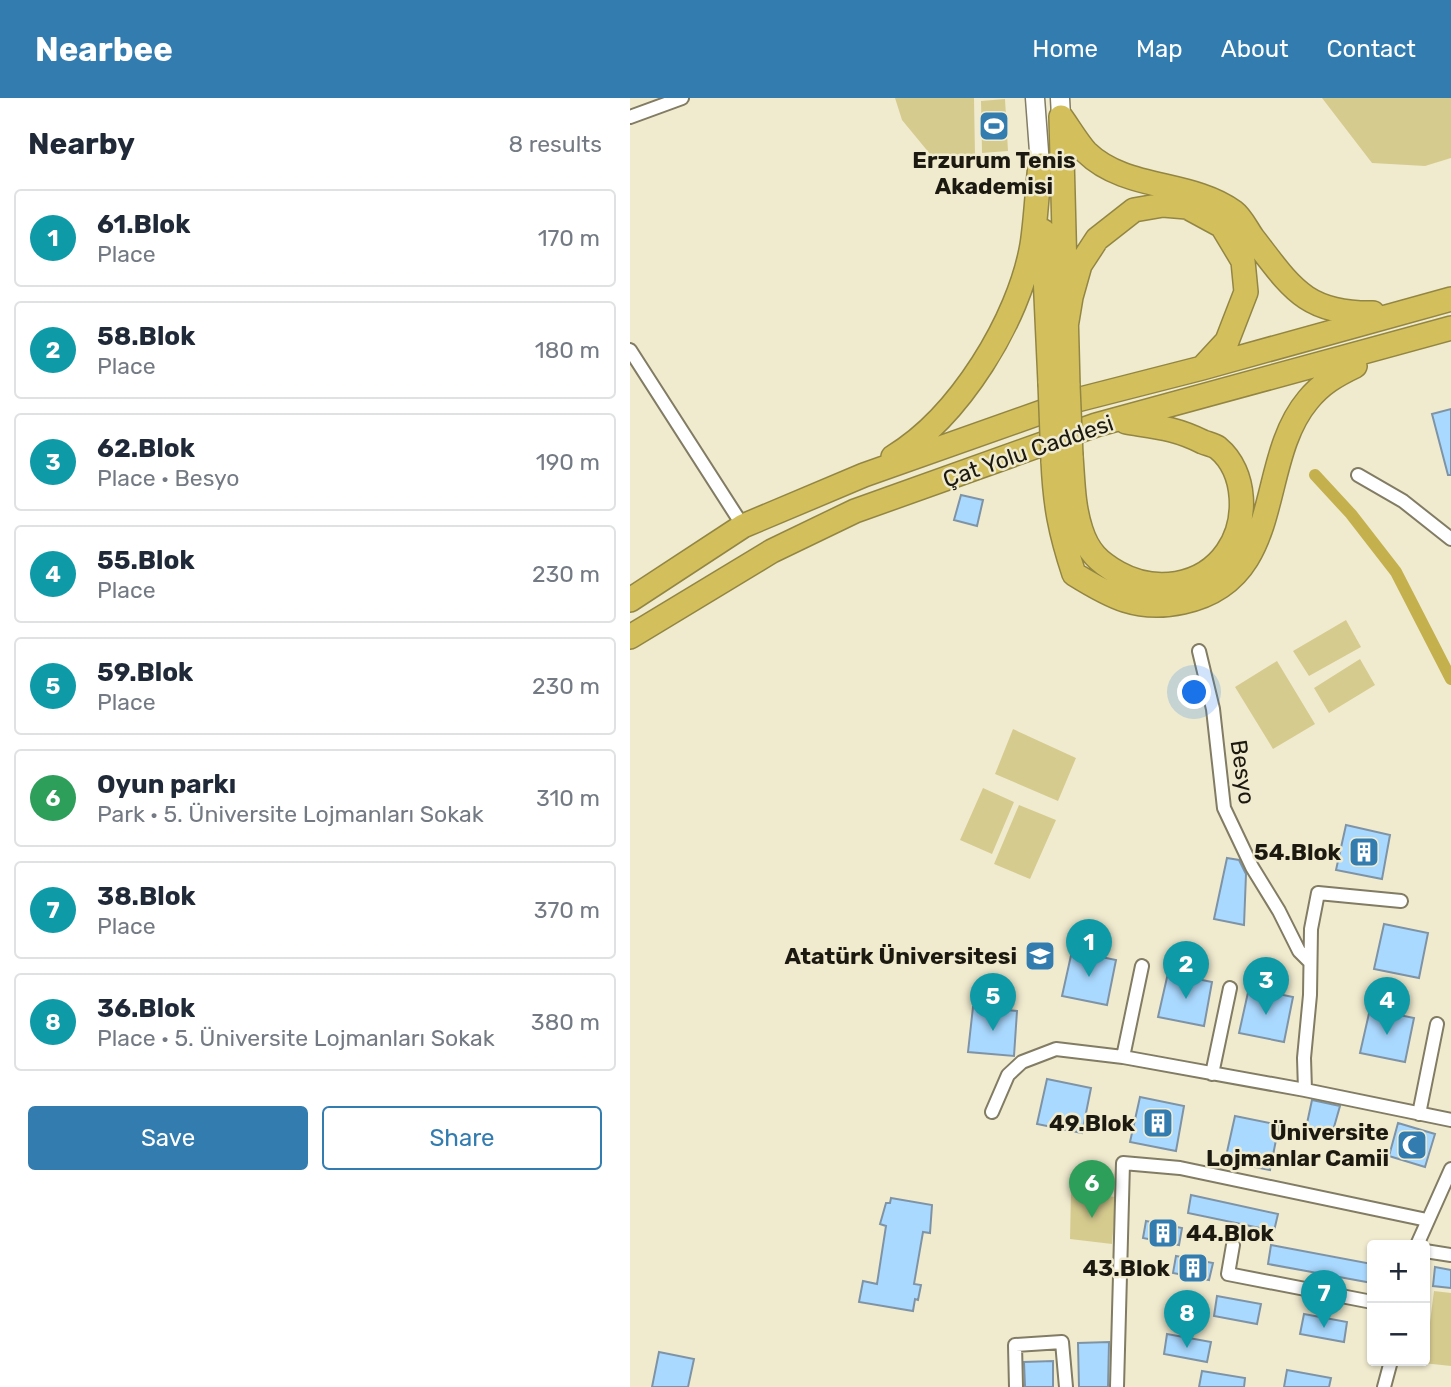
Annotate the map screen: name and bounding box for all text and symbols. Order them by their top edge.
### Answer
text: Nearbee [35,30,173,69]
text: Home [1032,35,1098,63]
text: Map [1136,35,1183,63]
text: About [1221,35,1289,63]
text: Contact [1327,35,1416,63]
sports icon: Erzurum Tenis Akademisi [977,109,1011,143]
text: Nearby [28,126,135,162]
text: 8 results [508,130,602,158]
place label: Erzurum Tenis Akademisi [912,146,1076,200]
text: 61.Blok [97,209,190,240]
text: 1 [47,224,59,252]
text: 170 m [538,224,600,252]
text: Place [97,240,156,268]
text: 58.Blok [97,321,195,352]
text: 2 [46,336,60,364]
text: 180 m [535,336,600,364]
text: Place [97,352,156,380]
street label: Çat Yolu Caddesi [939,409,1117,493]
text: 62.Blok [97,433,195,464]
text: 3 [45,448,61,476]
text: 190 m [536,448,600,476]
text: Place · Besyo [97,464,240,492]
text: 55.Blok [97,545,195,576]
text: 4 [45,560,61,588]
text: 230 m [532,560,600,588]
text: Place [97,576,156,604]
text: 59.Blok [97,657,193,688]
text: 5 [46,672,60,700]
text: 230 m [532,672,600,700]
your location [1177,675,1211,709]
text: Place [97,688,156,716]
street label: Besyo [1225,738,1261,806]
text: Oyun parkı [97,769,236,800]
text: 6 [46,784,60,812]
text: 310 m [536,784,600,812]
text: Park · 5. Üniversite Lojmanları Sokak [97,800,484,828]
building icon: 54.Blok [1347,835,1381,869]
place label: 54.Blok [1254,838,1342,866]
text: 38.Blok [97,881,196,912]
text: 7 [46,896,60,924]
text: 370 m [534,896,600,924]
text: Place [97,912,156,940]
pin: 1 [1066,919,1112,977]
school or university icon: Atatürk Üniversitesi [1023,939,1057,973]
pin: 2 [1163,941,1209,999]
place label: Atatürk Üniversitesi [785,942,1017,970]
pin: 3 [1243,957,1289,1015]
pin: 5 [970,973,1016,1031]
pin: 4 [1364,977,1410,1035]
text: 36.Blok [97,993,195,1024]
text: 8 [45,1008,61,1036]
text: 380 m [531,1008,600,1036]
text: Place · 5. Üniversite Lojmanları Sokak [97,1024,495,1052]
button: Save [28,1106,308,1170]
button: Share [322,1106,602,1170]
building icon: 49.Blok [1141,1106,1175,1140]
place label: 49.Blok [1049,1109,1136,1137]
place label: Üniversite Lojmanlar Camii [1206,1118,1389,1172]
mosque icon: Üniversite Lojmanlar Camii [1395,1128,1429,1162]
pin: 6 [1069,1160,1115,1218]
building icon: 44.Blok [1146,1216,1180,1250]
place label: 44.Blok [1186,1219,1275,1247]
map controls [1367,1240,1430,1366]
button: + [1367,1240,1430,1303]
building icon: 43.Blok [1176,1251,1210,1285]
place label: 43.Blok [1082,1254,1171,1282]
pin: 7 [1301,1270,1347,1328]
pin: 8 [1164,1290,1210,1348]
button: − [1367,1303,1430,1366]

